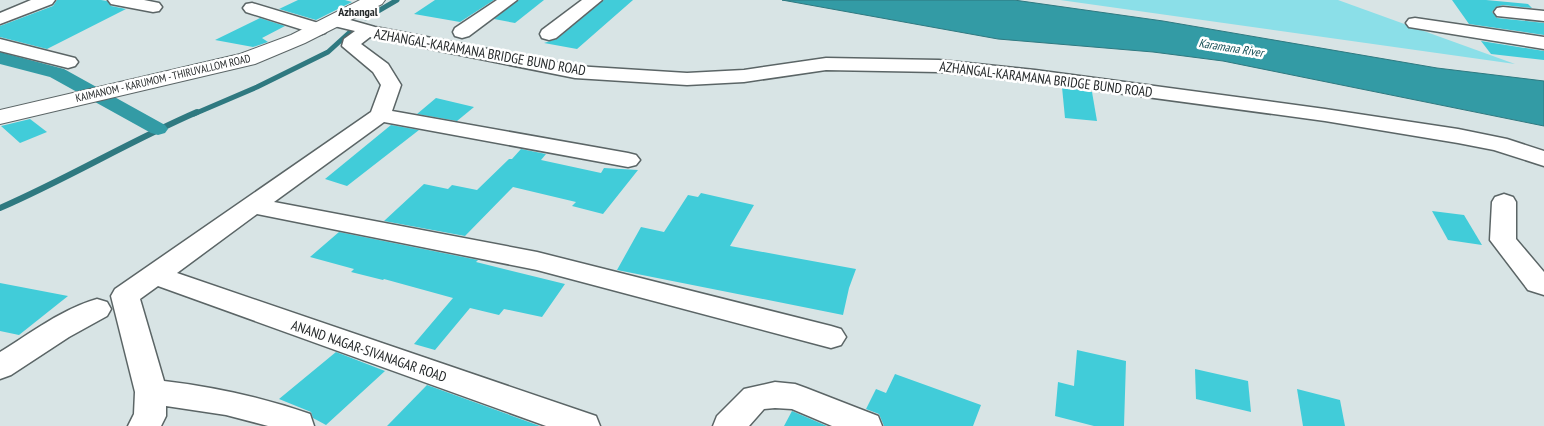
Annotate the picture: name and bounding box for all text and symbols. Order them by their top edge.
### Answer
district label: Azhangal [337,4,378,19]
street label: AZHANGAL-KARAMANA BRIDGE BUND ROAD [373,25,587,79]
water label: Karamana River [1198,35,1266,60]
street label: KAIMANOM - KARUMOM - THIRUVALLOM ROAD [74,51,252,105]
street label: AZHANGAL-KARAMANA BRIDGE BUND ROAD [938,57,1154,101]
street label: ANAND NAGAR-SIVANAGAR ROAD [289,316,449,386]

